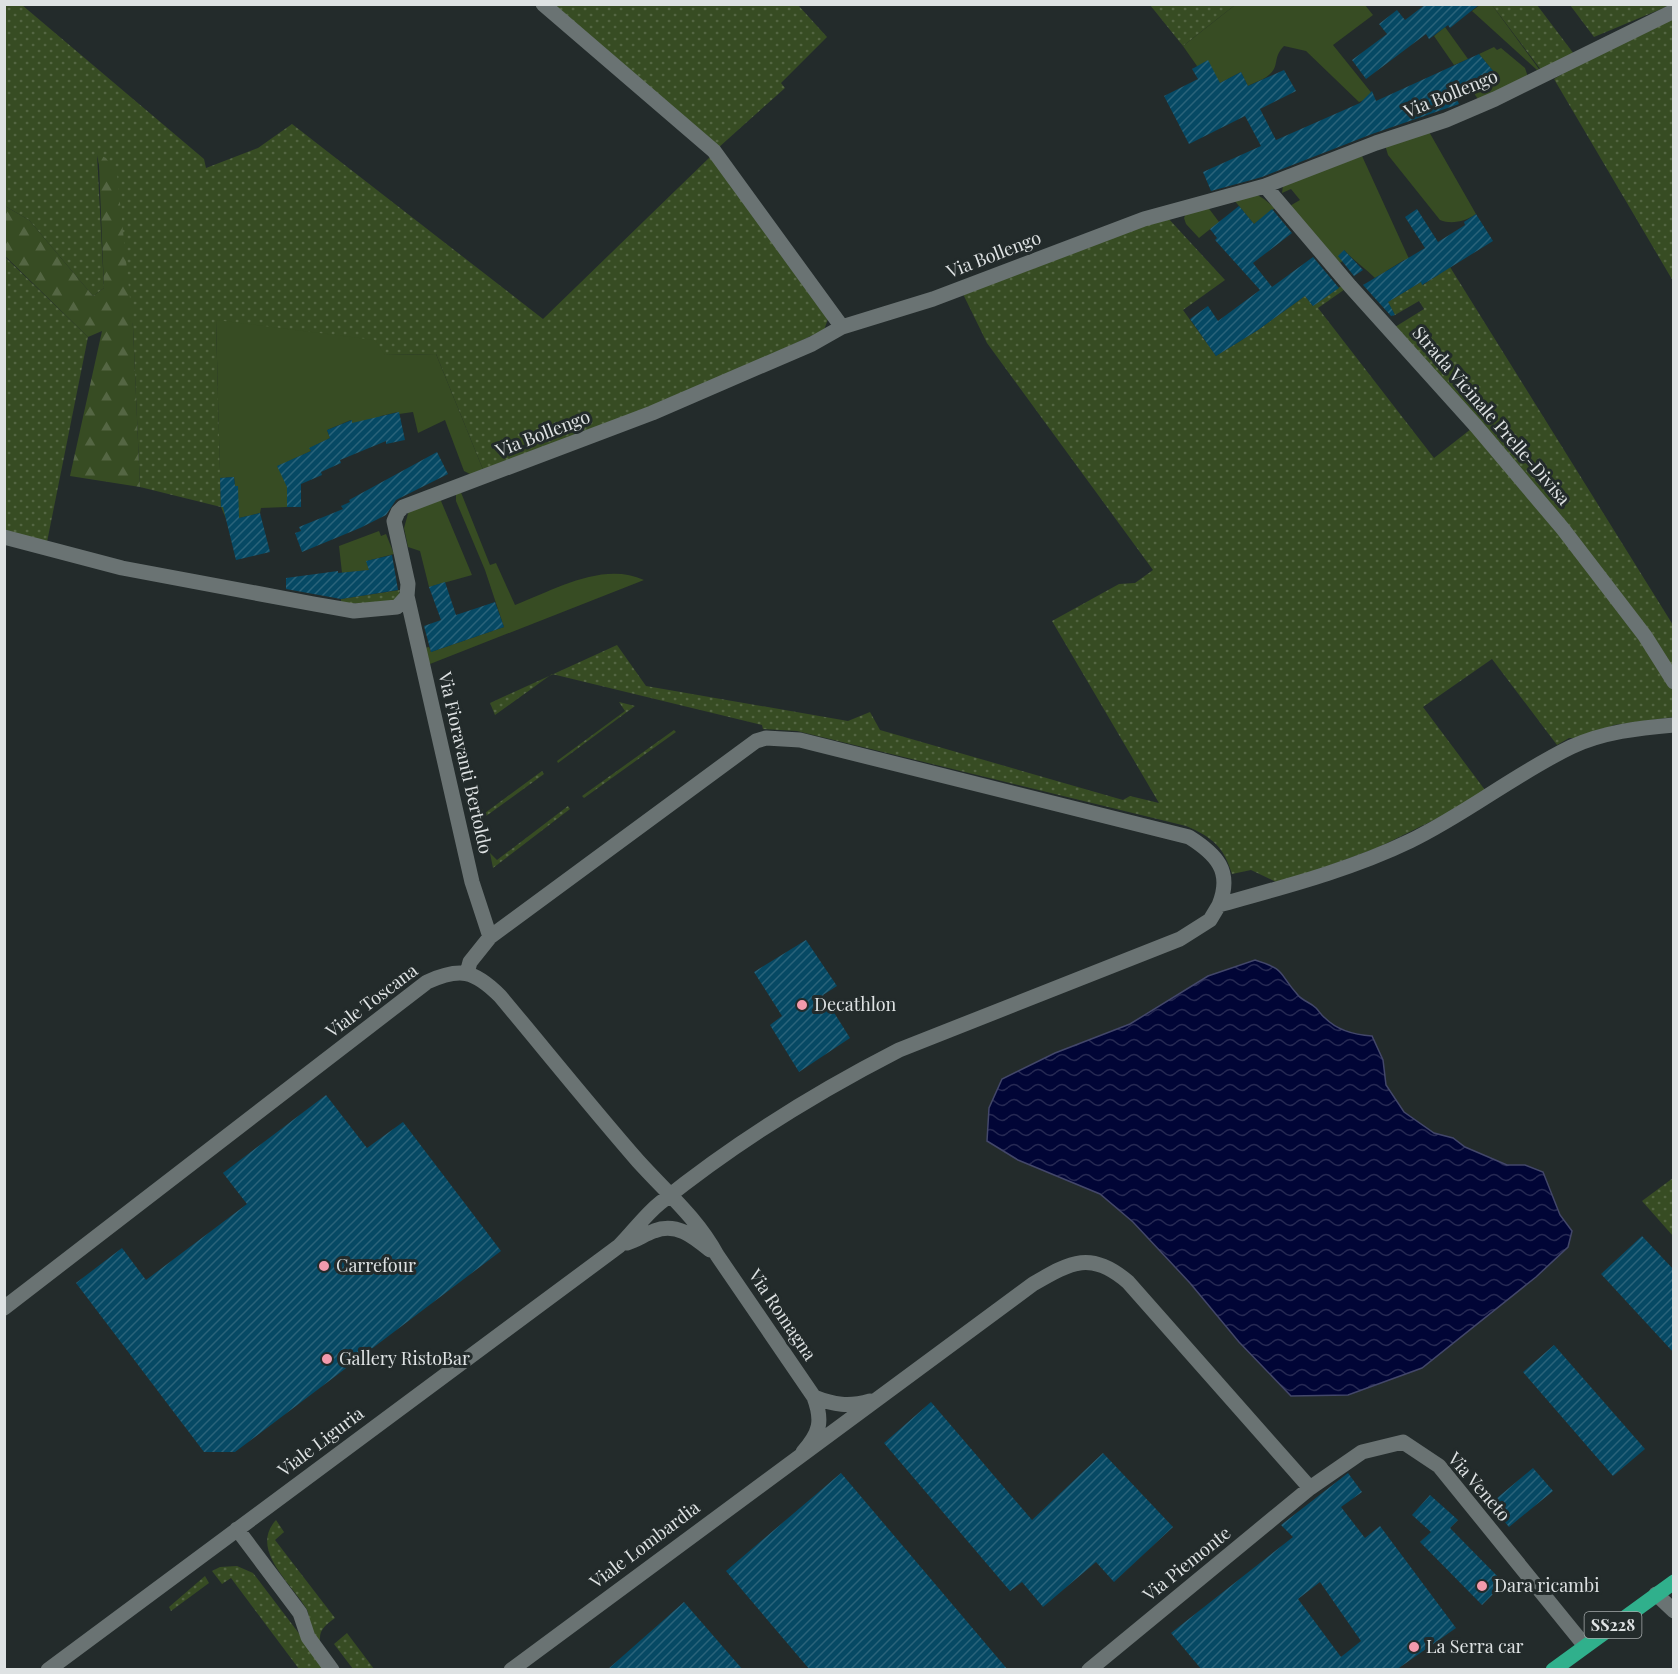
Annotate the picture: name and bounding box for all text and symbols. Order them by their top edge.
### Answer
street label: Via Bollengo [1399,63,1501,123]
street label: Via Bollengo [942,225,1044,283]
street label: Strada Vicinale Prelle-Divisa [1407,321,1576,510]
street label: Via Bollengo [491,404,593,462]
street label: Via Fioravanti Bertoldo [433,669,499,856]
street label: Viale Toscana [320,958,422,1043]
place label: Decathlon [814,992,897,1016]
marker: Decathlon [795,998,809,1012]
place label: Carrefour [336,1253,416,1277]
marker: Carrefour [317,1259,331,1273]
street label: Via Romagna [743,1263,822,1365]
place label: Gallery RistoBar [339,1346,470,1370]
marker: Gallery RistoBar [320,1352,334,1366]
street label: Viale Liguria [272,1401,368,1482]
street label: Via Veneto [1442,1446,1517,1526]
street label: Viale Lombardia [584,1495,704,1594]
street label: Via Piemonte [1137,1520,1235,1607]
place label: Dara ricambi [1494,1573,1600,1597]
marker: Dara ricambi [1475,1579,1489,1593]
road number: SS228 [1584,1612,1642,1638]
place label: La Serra car [1426,1634,1524,1658]
marker: La Serra car [1407,1640,1421,1654]

